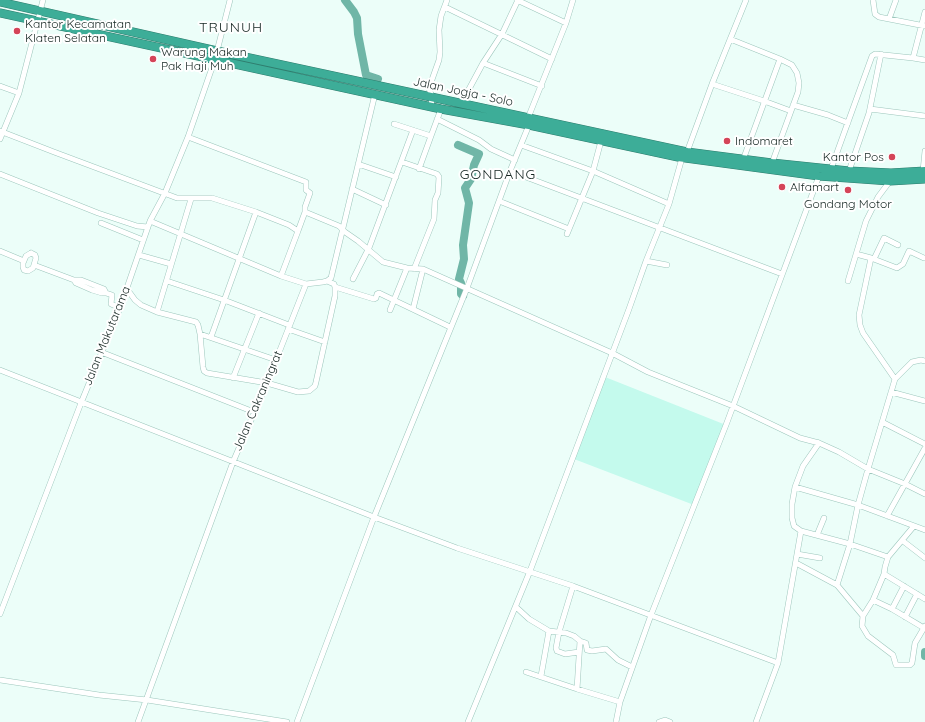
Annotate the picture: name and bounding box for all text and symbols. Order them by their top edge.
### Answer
place label: Kantor Kecamatan Klaten Selatan [25,17,131,45]
district label: TRUNUH [199,20,263,36]
marker: Kantor Kecamatan Klaten Selatan [12,26,22,36]
place label: Warung Makan Pak Haji Muh [161,45,247,73]
marker: Warung Makan Pak Haji Muh [148,54,158,64]
street label: Jalan Jogja - Solo [412,74,514,110]
place label: Indomaret [735,134,793,148]
marker: Indomaret [722,136,732,146]
place label: Kantor Pos [823,150,884,164]
marker: Kantor Pos [887,152,897,162]
district label: GONDANG [460,167,536,183]
place label: Alfamart [790,180,839,194]
marker: Alfamart [777,182,787,192]
marker: Gondang Motor [843,185,853,195]
place label: Gondang Motor [804,197,892,211]
street label: Jalan Makutarama [80,284,134,388]
street label: Jalan Cakraningrat [230,349,286,453]

